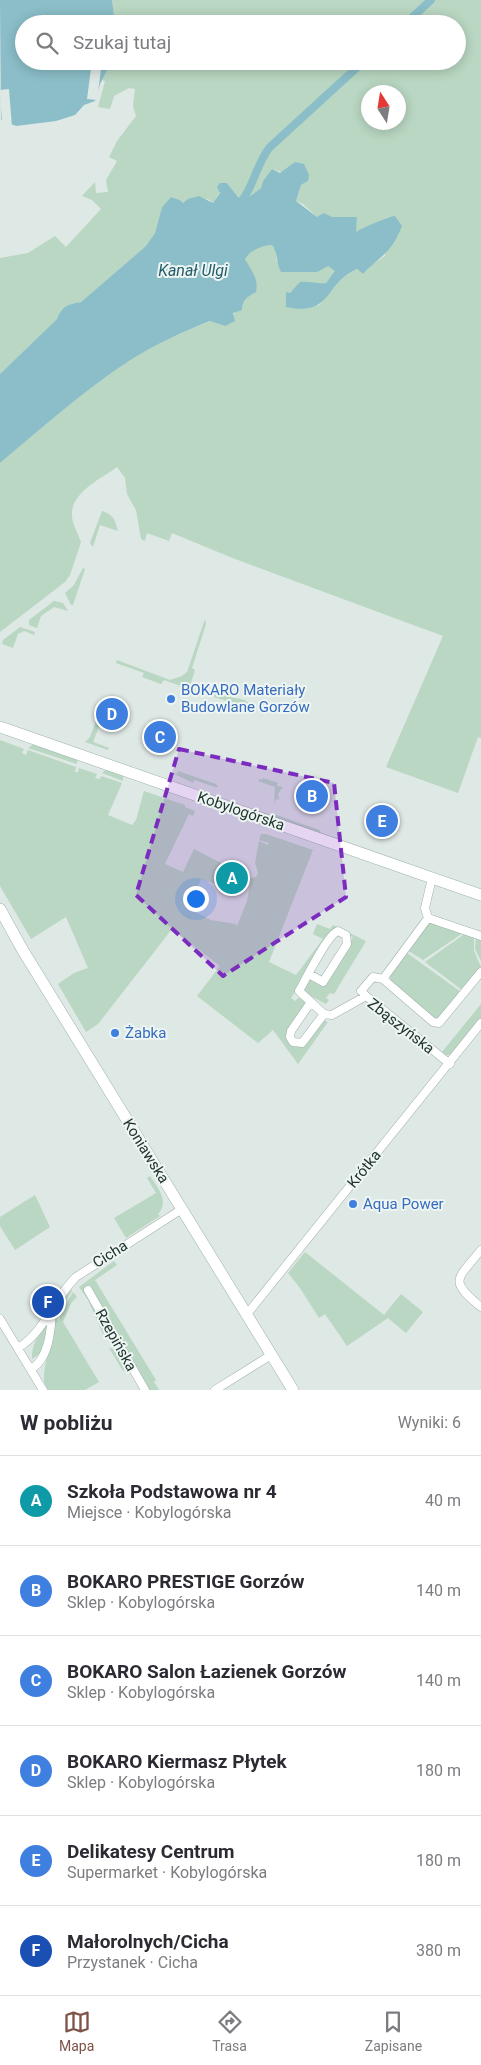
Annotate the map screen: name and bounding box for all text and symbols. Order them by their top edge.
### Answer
search box [15,15,466,70]
icon: search [33,29,61,57]
text: Szukaj tutaj [73,31,171,54]
north arrow [361,85,406,130]
water label: Kanał Ulgi [158,261,228,280]
place label: BOKARO Materiały Budowlane Gorzów [181,681,310,716]
marker: BOKARO Materiały Budowlane Gorzów [165,693,177,705]
pin: D [96,695,128,733]
pin: C [144,718,176,756]
pin: B [296,777,328,815]
street label: Kobylogórska [195,788,287,834]
pin: E [366,802,398,840]
pin: A [216,859,248,897]
your location [183,886,209,912]
street label: Zbąszyńska [364,994,438,1058]
place label: Żabka [125,1024,166,1042]
marker: Żabka [109,1027,121,1039]
street label: Koniawska [119,1115,173,1187]
street label: Krótka [343,1146,385,1192]
place label: Aqua Power [363,1195,444,1213]
marker: Aqua Power [347,1198,359,1210]
street label: Cicha [89,1236,131,1272]
pin: F [32,1283,64,1321]
street label: Rzepińska [92,1306,140,1374]
text: W pobliżu [20,1411,113,1435]
text: Wyniki: 6 [398,1413,461,1432]
text: Szkoła Podstawowa nr 4 [67,1480,277,1503]
text: A [31,1491,41,1510]
text: 40 m [425,1491,461,1510]
text: Miejsce · Kobylogórska [67,1503,231,1522]
text: BOKARO PRESTIGE Gorzów [67,1570,304,1593]
text: B [31,1581,41,1600]
text: 140 m [416,1581,461,1600]
text: Sklep · Kobylogórska [67,1593,215,1612]
text: BOKARO Salon Łazienek Gorzów [67,1660,346,1683]
text: C [31,1671,41,1690]
text: 140 m [416,1671,461,1690]
text: Sklep · Kobylogórska [67,1683,215,1702]
text: BOKARO Kiermasz Płytek [67,1750,287,1773]
text: D [31,1761,41,1780]
text: 180 m [416,1761,461,1780]
text: Sklep · Kobylogórska [67,1773,215,1792]
text: Delikatesy Centrum [67,1840,235,1863]
text: E [32,1851,41,1870]
text: 180 m [416,1851,461,1870]
text: Supermarket · Kobylogórska [67,1863,267,1882]
text: Małorolnych/Cicha [67,1930,229,1953]
text: F [32,1941,40,1960]
text: 380 m [416,1941,461,1960]
text: Przystanek · Cicha [67,1953,198,1972]
tab: Mapa [59,2008,94,2054]
tab: Trasa [212,2008,247,2054]
tab: Zapisane [365,2008,422,2054]

